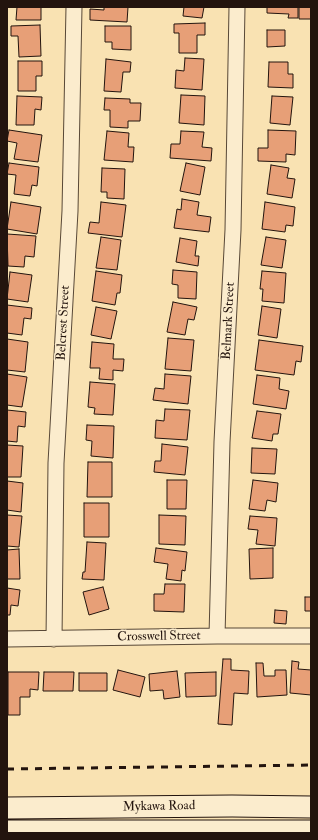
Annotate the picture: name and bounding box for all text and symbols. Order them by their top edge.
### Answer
street label: Belmark Street [219,282,239,360]
street label: Belcrest Street [54,285,74,361]
street label: Crosswell Street [117,628,201,646]
street label: Mykawa Road [123,799,195,815]

